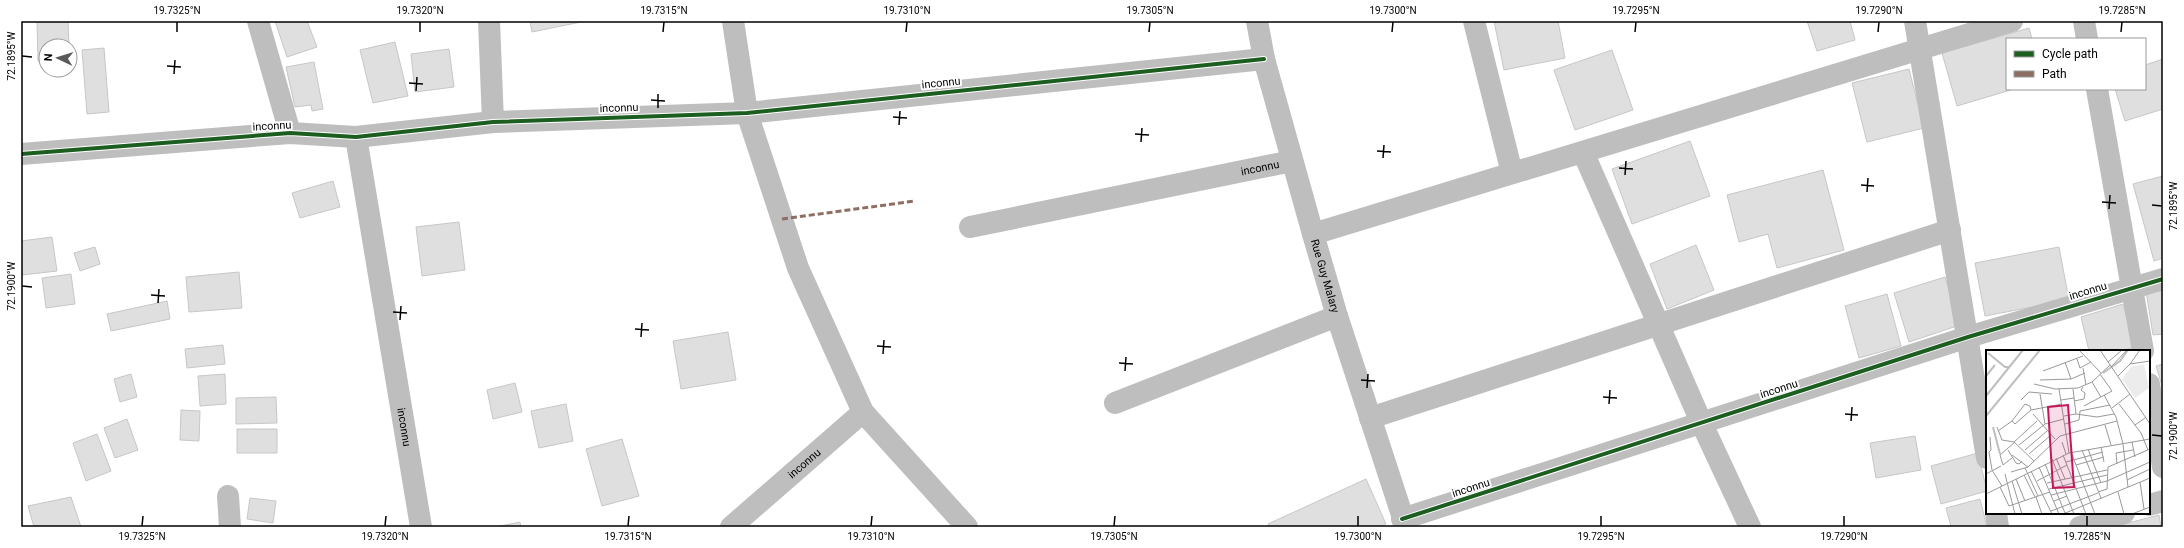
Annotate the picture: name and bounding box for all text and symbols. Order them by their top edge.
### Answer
text: 19.7325°N [153,5,201,16]
text: 19.7320°N [396,5,444,16]
text: 19.7315°N [640,5,688,16]
text: 19.7310°N [883,5,931,16]
text: 19.7305°N [1126,5,1174,16]
text: 19.7300°N [1369,5,1417,16]
text: 19.7295°N [1612,5,1660,16]
text: 19.7290°N [1855,5,1903,16]
text: 19.7285°N [2098,5,2146,16]
text: 72.1895°W [6,31,17,80]
north arrow [38,38,78,78]
legend [2006,38,2146,90]
text: Cycle path [2042,47,2098,61]
text: N [42,53,55,62]
text: Path [2042,67,2067,81]
street label: inconnu [921,74,961,92]
street label: inconnu [599,101,639,115]
street label: inconnu [252,118,292,134]
street label: inconnu [1240,157,1280,178]
text: 72.1895°W [2168,181,2179,230]
street label: Rue Guy Malary [1308,237,1342,315]
text: 72.1900°W [6,261,17,310]
street label: inconnu [2067,279,2109,303]
inset map [1986,350,2150,514]
street label: inconnu [1758,377,1800,401]
street label: inconnu [395,407,414,447]
text: 72.1900°W [2168,411,2179,460]
street label: inconnu [785,446,823,481]
street label: inconnu [1450,476,1492,500]
text: 19.7325°N [118,531,166,542]
text: 19.7320°N [361,531,409,542]
text: 19.7315°N [604,531,652,542]
text: 19.7310°N [847,531,895,542]
text: 19.7305°N [1090,531,1138,542]
text: 19.7300°N [1334,531,1382,542]
text: 19.7295°N [1577,531,1625,542]
text: 19.7290°N [1820,531,1868,542]
text: 19.7285°N [2063,531,2111,542]

